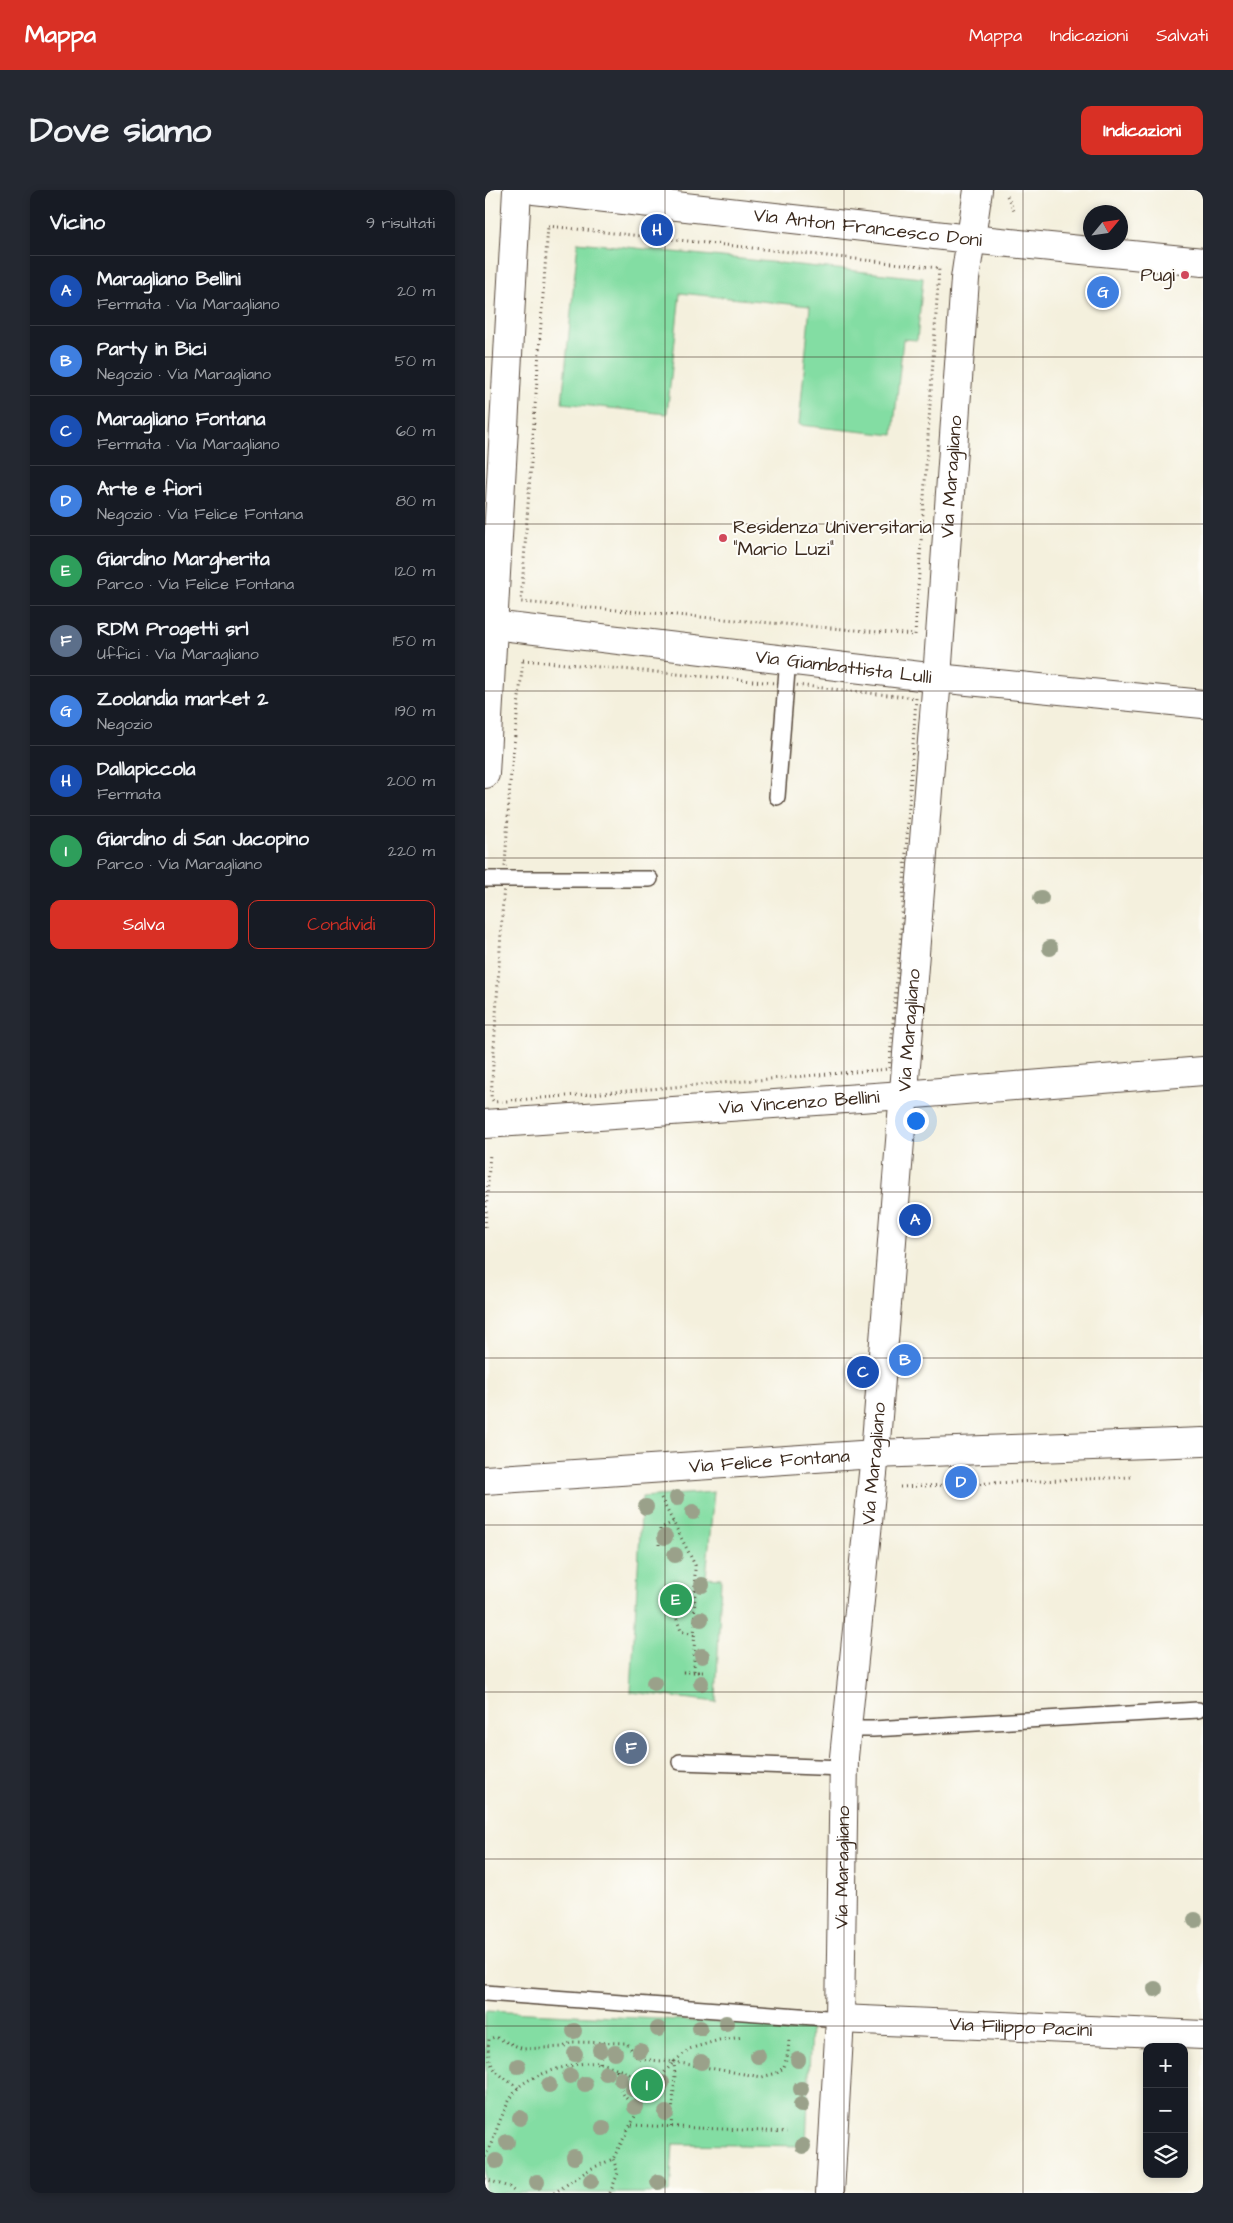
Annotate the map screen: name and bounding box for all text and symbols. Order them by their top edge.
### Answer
text: Mappa [25,18,96,52]
text: Mappa [969,23,1022,48]
text: Indicazioni [1050,23,1128,48]
text: Salvati [1156,23,1208,48]
text: Dove siamo [30,106,211,155]
button: Indicazioni [1081,106,1203,155]
street label: Via Anton Francesco Doni [752,201,983,254]
north arrow [1083,205,1128,250]
text: Vicino [50,208,105,237]
pin: H [641,211,673,249]
text: 9 risultati [366,212,435,234]
place label: Pugi [1141,262,1175,290]
text: Maragliano Bellini [97,266,241,293]
marker: Pugi [1179,269,1191,281]
pin: G [1087,273,1119,311]
text: A [61,280,71,302]
text: 20 m [397,280,435,302]
text: Fermata · Via Maragliano [97,293,280,315]
text: Party in Bici [97,336,206,363]
text: B [60,350,72,372]
text: 50 m [395,350,435,372]
text: Negozio · Via Maragliano [97,363,271,385]
text: Maragliano Fontana [97,406,266,433]
street label: Via Maragliano [933,414,969,539]
text: C [60,420,72,442]
text: 60 m [396,420,435,442]
text: Fermata · Via Maragliano [97,433,280,455]
text: Arte e fiori [97,476,201,503]
text: D [61,490,71,512]
text: 80 m [396,490,435,512]
text: Negozio · Via Felice Fontana [97,503,303,525]
place label: Residenza Universitaria "Mario Luzi" [733,514,932,563]
marker: Residenza Universitaria "Mario Luzi" [717,532,729,544]
text: Giardino Margherita [97,546,270,573]
text: E [61,560,71,582]
text: 120 m [395,560,435,582]
text: Parco · Via Felice Fontana [97,573,294,595]
text: RDM Progetti srl [97,616,248,643]
text: F [60,630,72,652]
text: 150 m [393,630,435,652]
text: Uffici · Via Maragliano [97,643,259,665]
street label: Via Giambattista Lulli [754,643,933,691]
text: Zoolandia market 2 [97,686,268,713]
text: G [60,700,72,722]
text: 190 m [395,700,435,722]
text: Negozio [97,713,152,735]
text: Dallapiccola [97,756,195,783]
text: H [61,770,71,792]
text: 200 m [387,770,435,792]
text: Fermata [97,783,161,805]
text: Giardino di San Jacopino [97,826,309,853]
text: I [65,840,67,862]
text: 220 m [388,840,435,862]
text: Parco · Via Maragliano [97,853,262,875]
button: Salva [50,900,238,949]
button: Condividi [248,900,435,949]
street label: Via Maragliano [890,967,927,1093]
street label: Via Vincenzo Bellini [718,1083,881,1121]
your location [903,1108,929,1134]
pin: A [899,1201,931,1239]
pin: B [889,1341,921,1379]
pin: C [847,1353,879,1391]
street label: Via Maragliano [854,1401,893,1526]
street label: Via Felice Fontana [688,1442,851,1480]
pin: D [945,1463,977,1501]
pin: E [660,1581,692,1619]
pin: F [615,1729,647,1767]
street label: Via Maragliano [828,1805,857,1929]
street label: Via Filippo Pacini [949,2010,1093,2044]
map controls [1143,2043,1188,2178]
button: + [1143,2043,1188,2088]
pin: I [631,2066,663,2104]
button: − [1143,2088,1188,2133]
button: layers [1143,2133,1188,2178]

